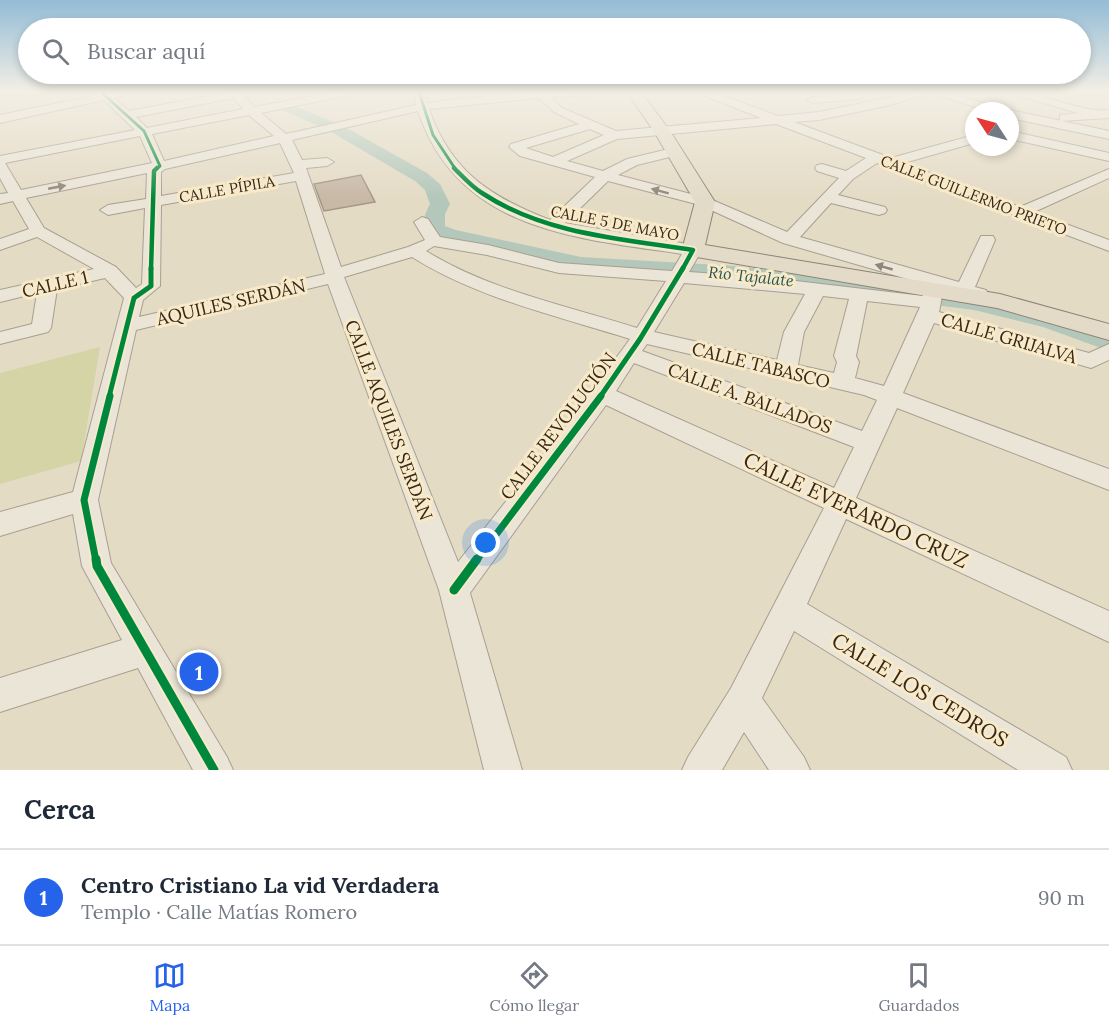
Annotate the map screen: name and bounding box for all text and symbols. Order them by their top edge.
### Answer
search box [18,18,1091,84]
icon: search [39,35,72,68]
text: Buscar aquí [87,37,205,65]
north arrow [965,102,1019,156]
street label: CALLE GUILLERMO PRIETO [878,151,1070,239]
street label: CALLE PÍPILA [178,171,277,207]
one-way arrow [48,182,67,191]
one-way arrow [651,185,669,195]
street label: CALLE 5 DE MAYO [549,201,681,245]
water label: Río Tajalate [707,262,795,290]
one-way arrow [875,262,893,271]
street label: CALLE 1 [20,265,90,303]
street label: AQUILES SERDÁN [153,274,308,331]
street label: CALLE GRIJALVA [938,308,1080,369]
street label: CALLE AQUILES SERDÁN [340,317,438,523]
street label: CALLE TABASCO [689,337,833,393]
street label: CALLE REVOLUCIÓN [495,348,621,504]
street label: CALLE A. BALLADOS [665,358,835,438]
street label: CALLE EVERARDO CRUZ [739,446,973,574]
your location [471,528,500,557]
street label: CALLE LOS CEDROS [827,627,1013,753]
pin: 1 [180,650,218,694]
text: Cerca [24,793,95,826]
text: Centro Cristiano La vid Verdadera [81,871,439,899]
text: 1 [39,885,48,910]
text: 90 m [1038,885,1085,910]
text: Templo · Calle Matías Romero [81,899,357,924]
tab: Mapa [150,959,190,1015]
tab: Cómo llegar [489,959,579,1015]
tab: Guardados [878,959,959,1015]

